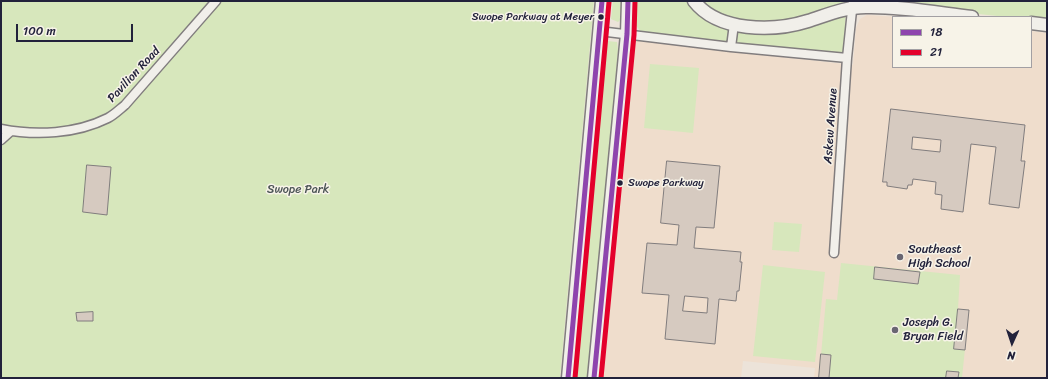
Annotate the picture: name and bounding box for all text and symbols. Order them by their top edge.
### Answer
place label: Swope Parkway at Meyer [472,10,594,24]
marker: Swope Parkway at Meyer [596,12,606,22]
scale bar [18,16,135,42]
legend [892,16,1032,68]
text: 100 m [23,20,56,42]
text: 18 [930,21,942,43]
text: 21 [930,41,942,63]
street label: Pavilion Road [105,44,163,106]
street label: Askew Avenue [821,88,841,164]
place label: Swope Parkway [628,176,704,190]
marker: Swope Parkway [615,178,625,188]
park label: Swope Park [267,183,329,197]
place label: Southeast High School [908,243,971,271]
marker: Southeast High School [895,252,905,262]
place label: Joseph G. Bryan Field [903,316,963,344]
north arrow [992,323,1032,363]
marker: Joseph G. Bryan Field [890,325,900,335]
text: N [1007,346,1016,365]

